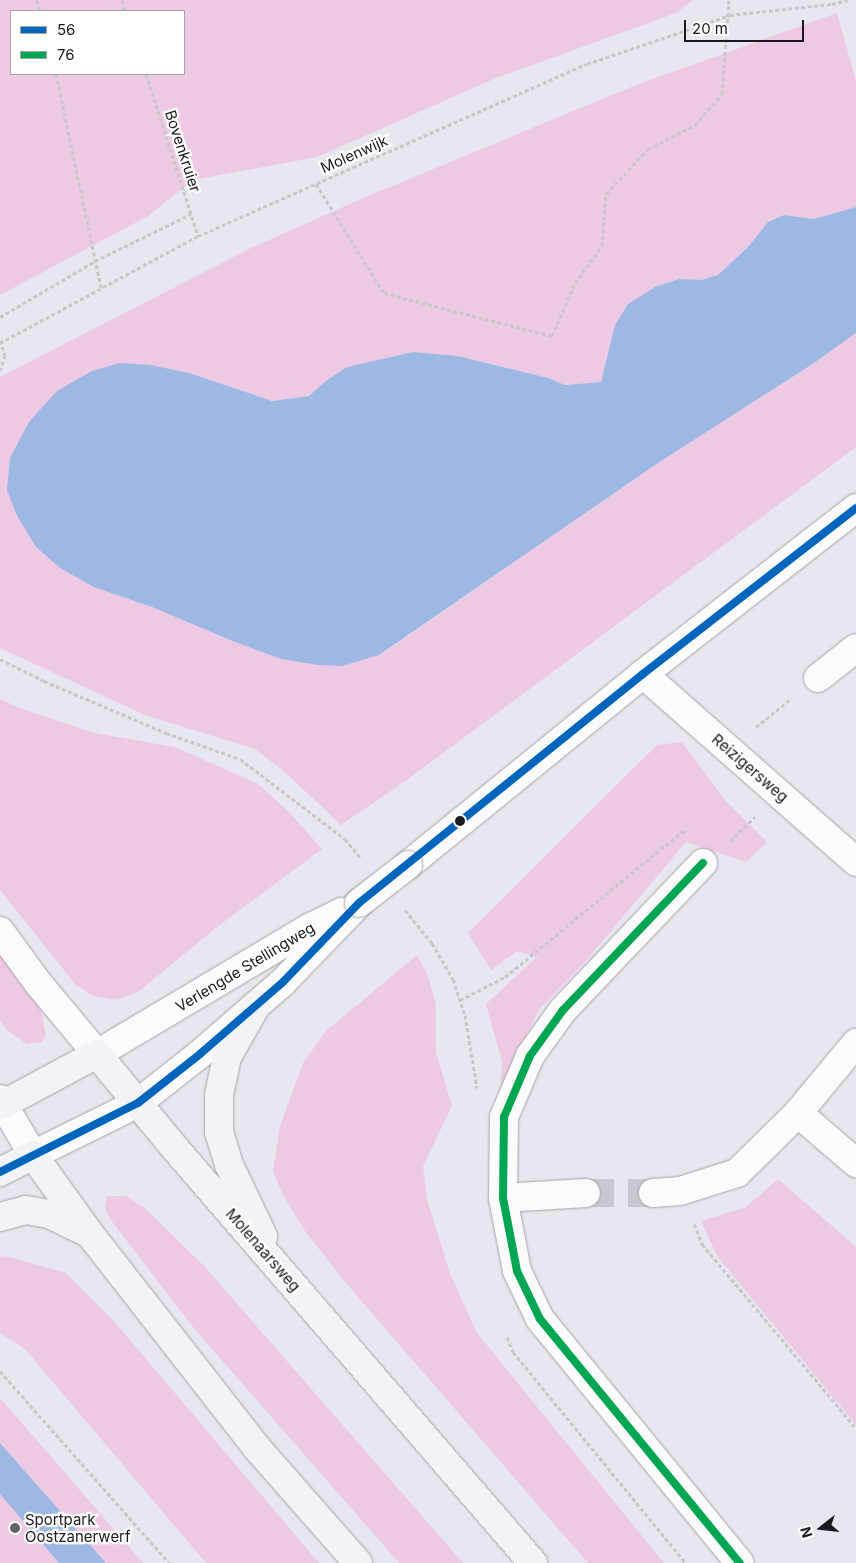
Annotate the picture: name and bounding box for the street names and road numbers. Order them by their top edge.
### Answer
street label: Bovenkruier [161,108,205,194]
street label: Molenwijk [318,131,390,177]
street label: Reizigersweg [708,730,792,806]
street label: Verlengde Stellingweg [172,918,318,1016]
street label: Molenaarsweg [222,1205,304,1295]

